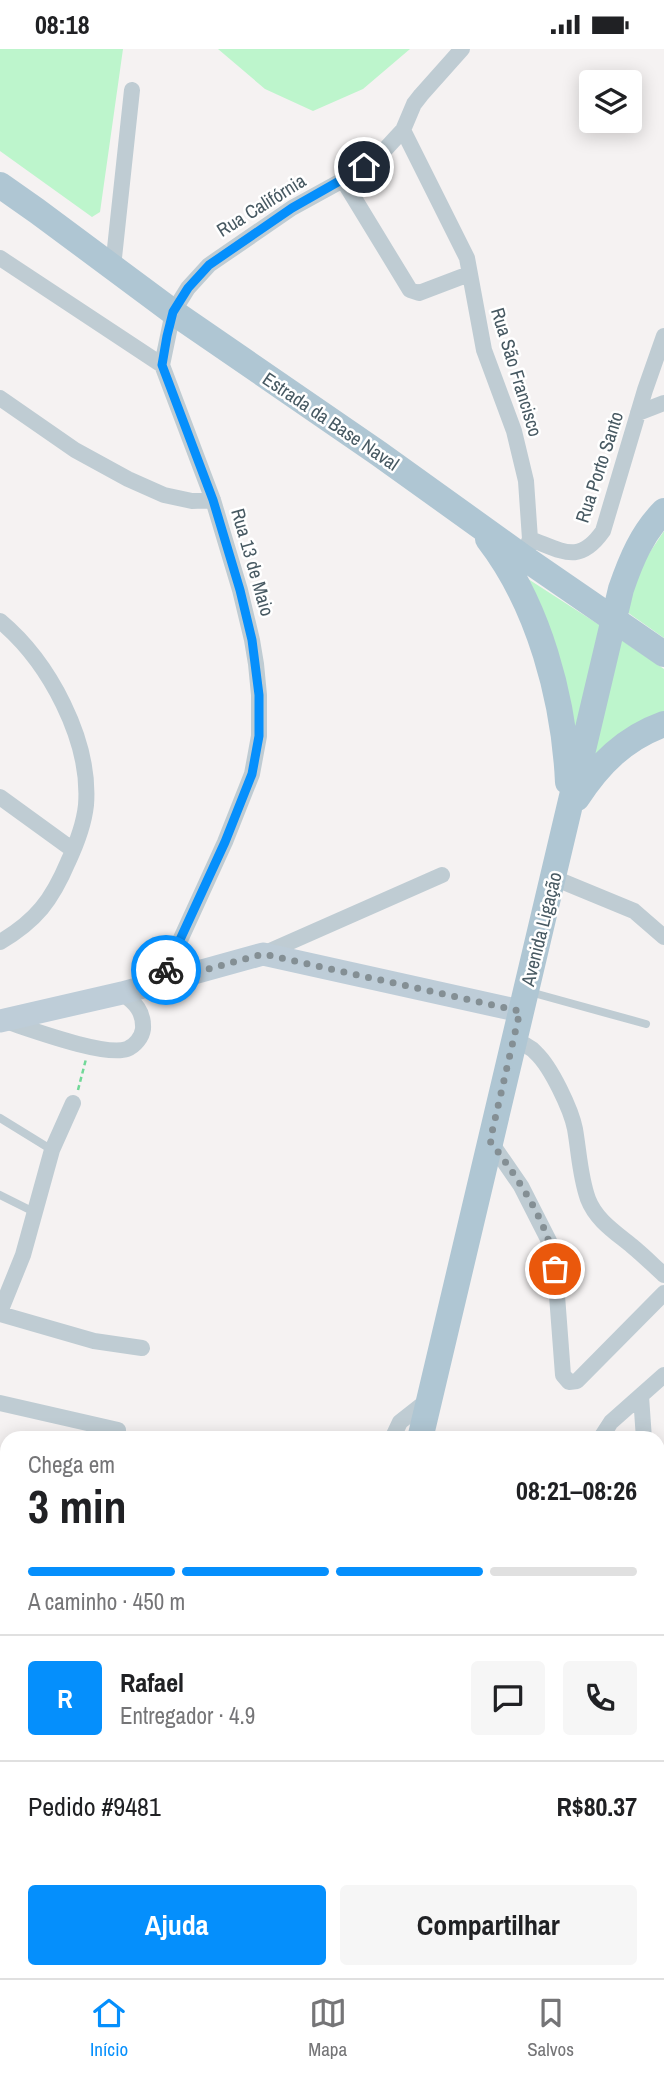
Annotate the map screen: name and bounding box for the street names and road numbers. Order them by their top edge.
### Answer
street label: Rua Califórnia [212,167,311,243]
street label: Rua São Francisco [485,304,549,440]
street label: Estrada da Base Naval [258,366,404,476]
street label: Rua Porto Santo [569,408,629,526]
street label: Rua 13 de Maio [225,505,281,619]
street label: Avenida Ligação [514,869,568,990]

